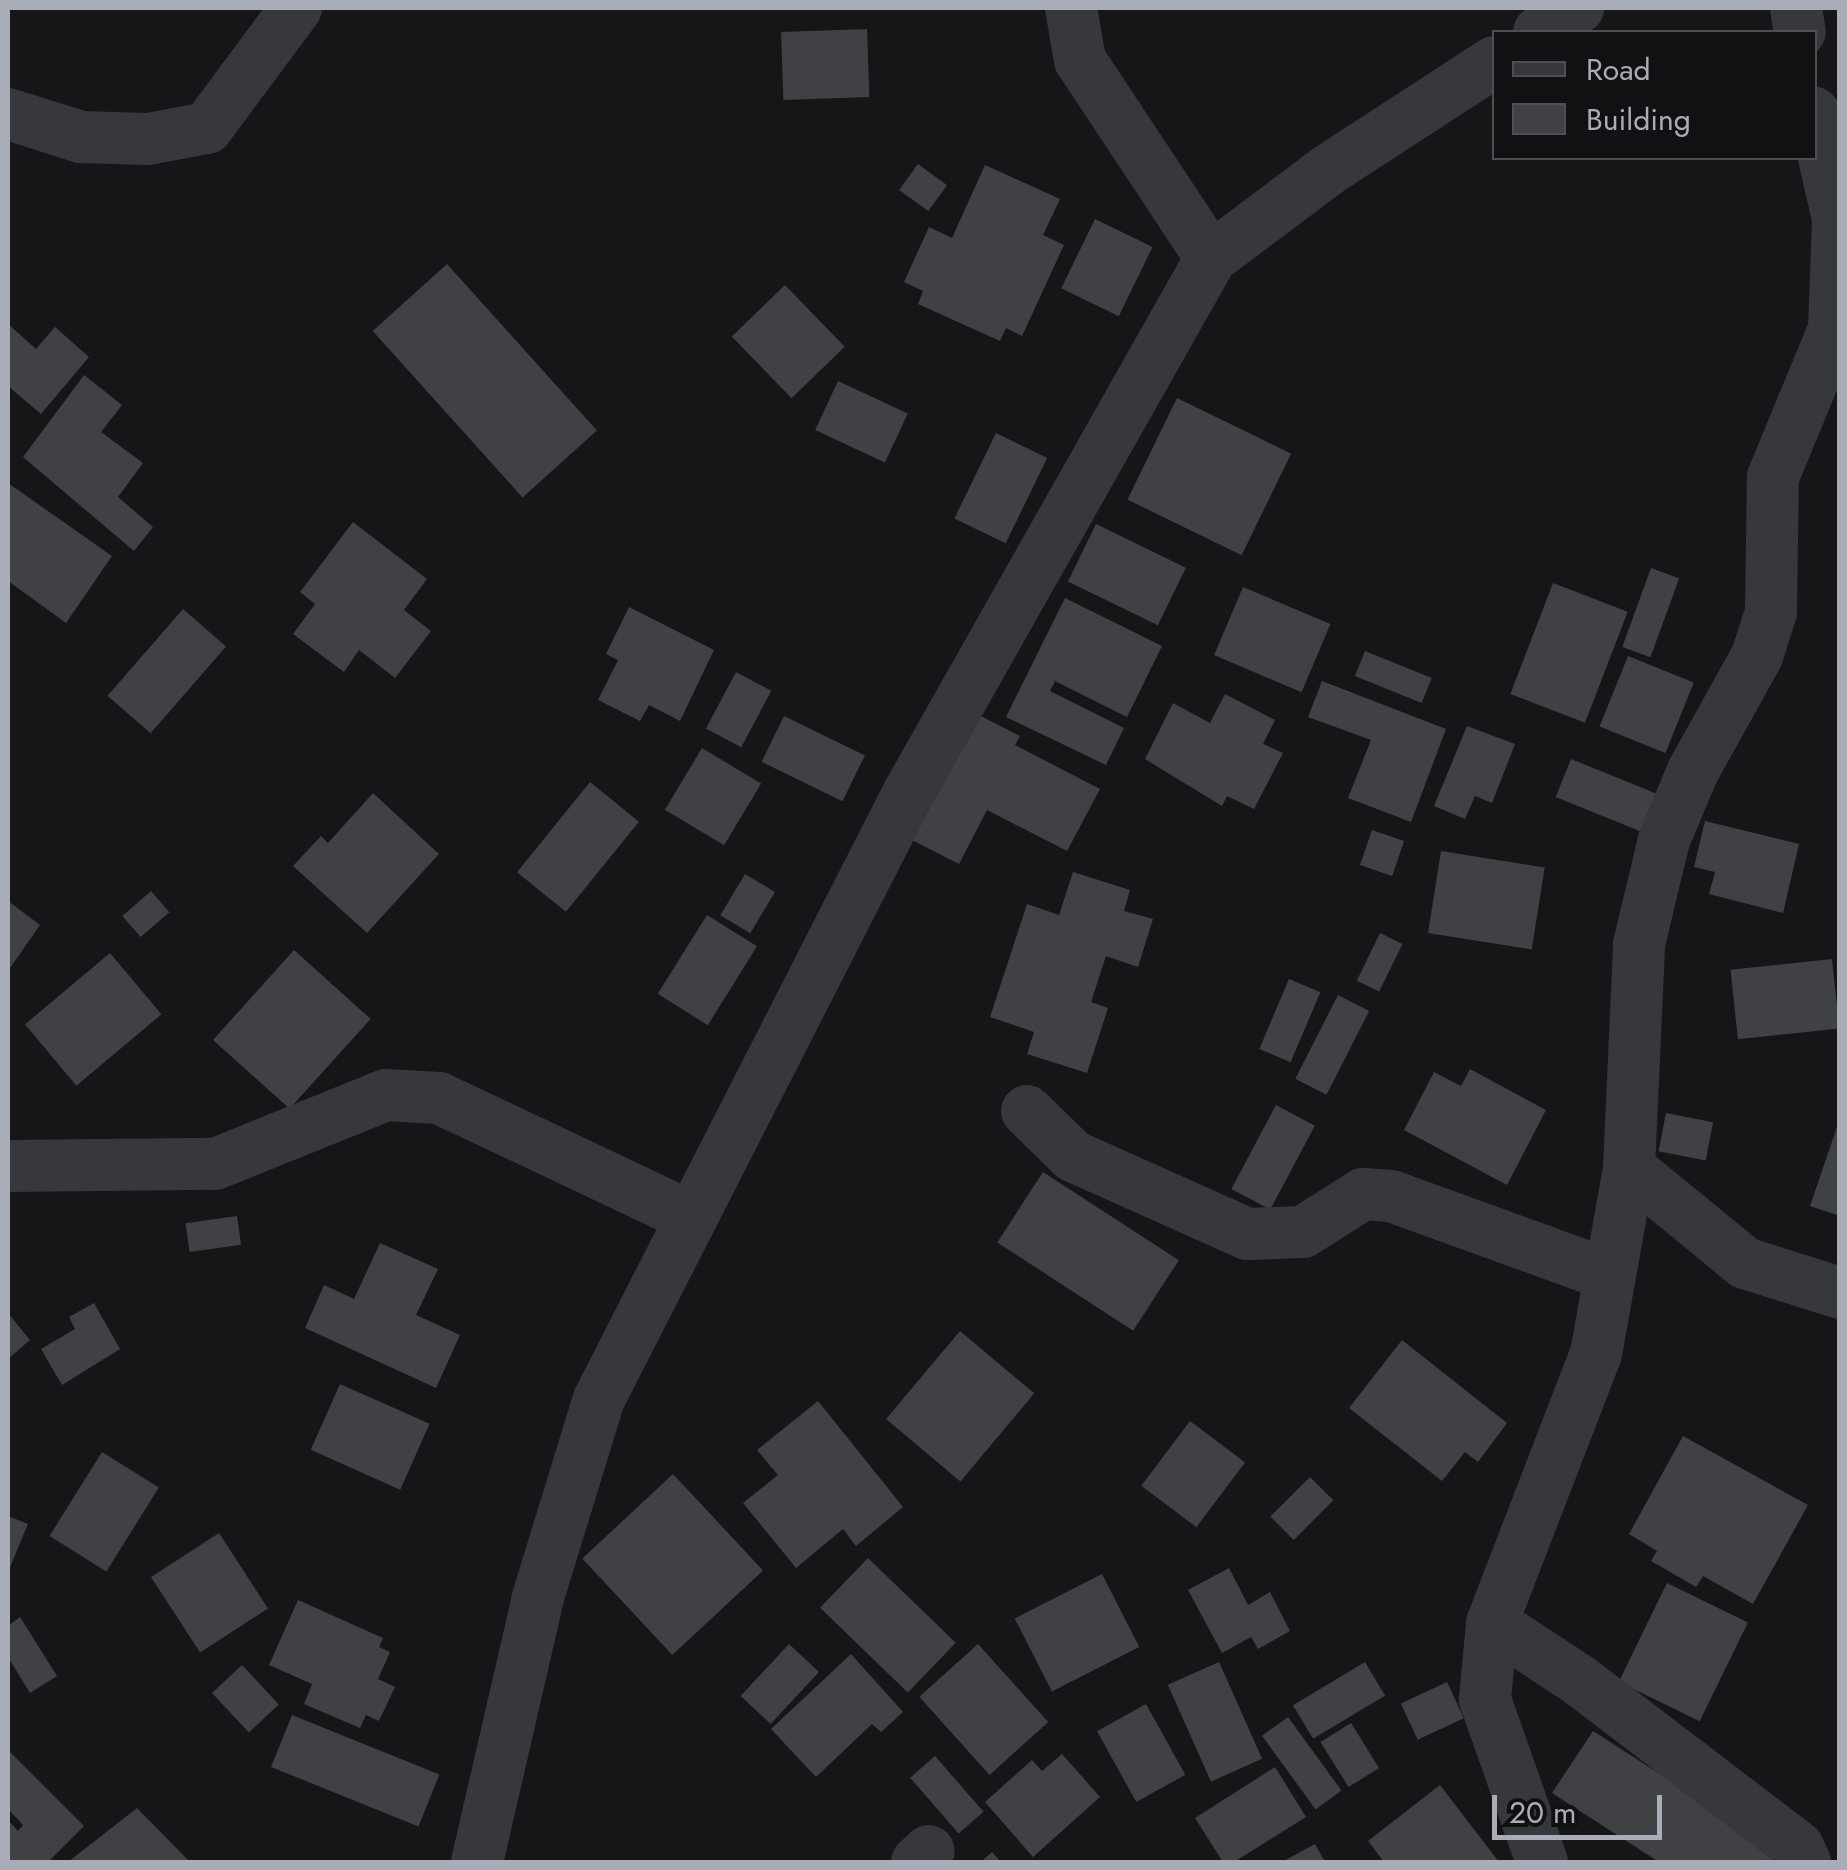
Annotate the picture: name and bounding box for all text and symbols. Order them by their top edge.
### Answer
legend [1492,30,1817,160]
text: Road [1586,48,1651,91]
text: Building [1586,98,1691,141]
scale bar [1497,1775,1667,1837]
text: 20 m [1509,1791,1576,1834]

